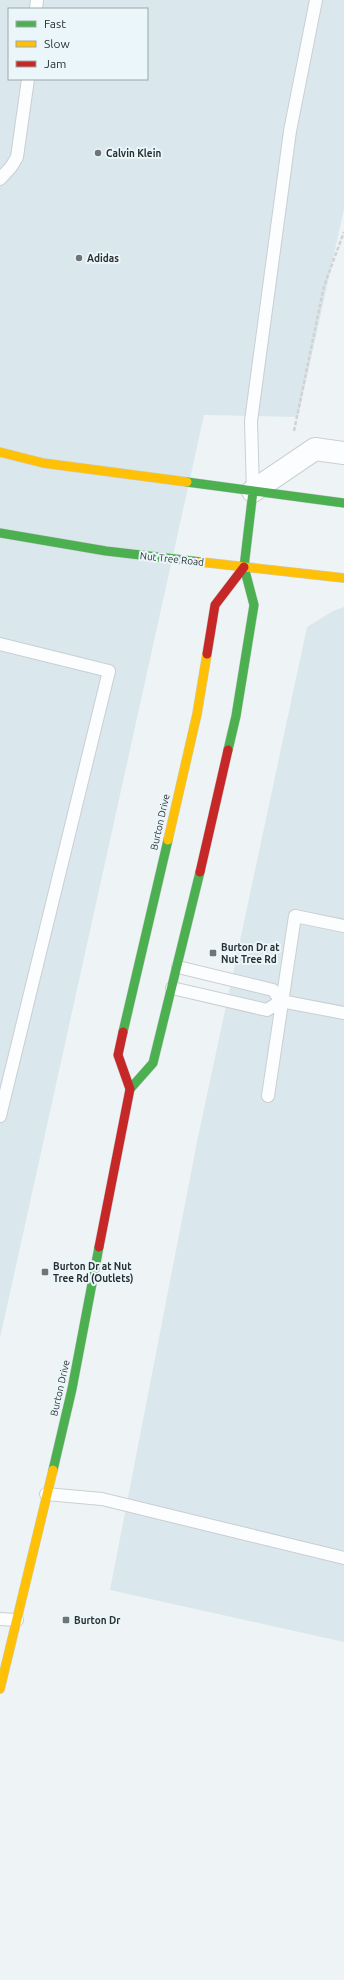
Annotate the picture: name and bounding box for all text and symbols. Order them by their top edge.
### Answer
legend [8,8,148,80]
text: Fast [44,17,66,30]
text: Slow [44,37,70,50]
text: Jam [44,57,66,70]
marker: Calvin Klein [93,148,103,158]
place label: Calvin Klein [106,148,161,159]
marker: Adidas [74,253,84,263]
place label: Adidas [87,253,119,264]
street label: Nut Tree Road [139,550,205,568]
street label: Burton Drive [148,793,172,851]
place label: Burton Dr at Nut Tree Rd [221,942,280,965]
marker: Burton Dr at Nut Tree Rd [208,948,218,958]
place label: Burton Dr at Nut Tree Rd (Outlets) [53,1261,133,1285]
marker: Burton Dr at Nut Tree Rd (Outlets) [40,1267,50,1277]
street label: Burton Drive [48,1359,72,1417]
marker: Burton Dr [61,1615,71,1625]
place label: Burton Dr [74,1615,121,1626]

